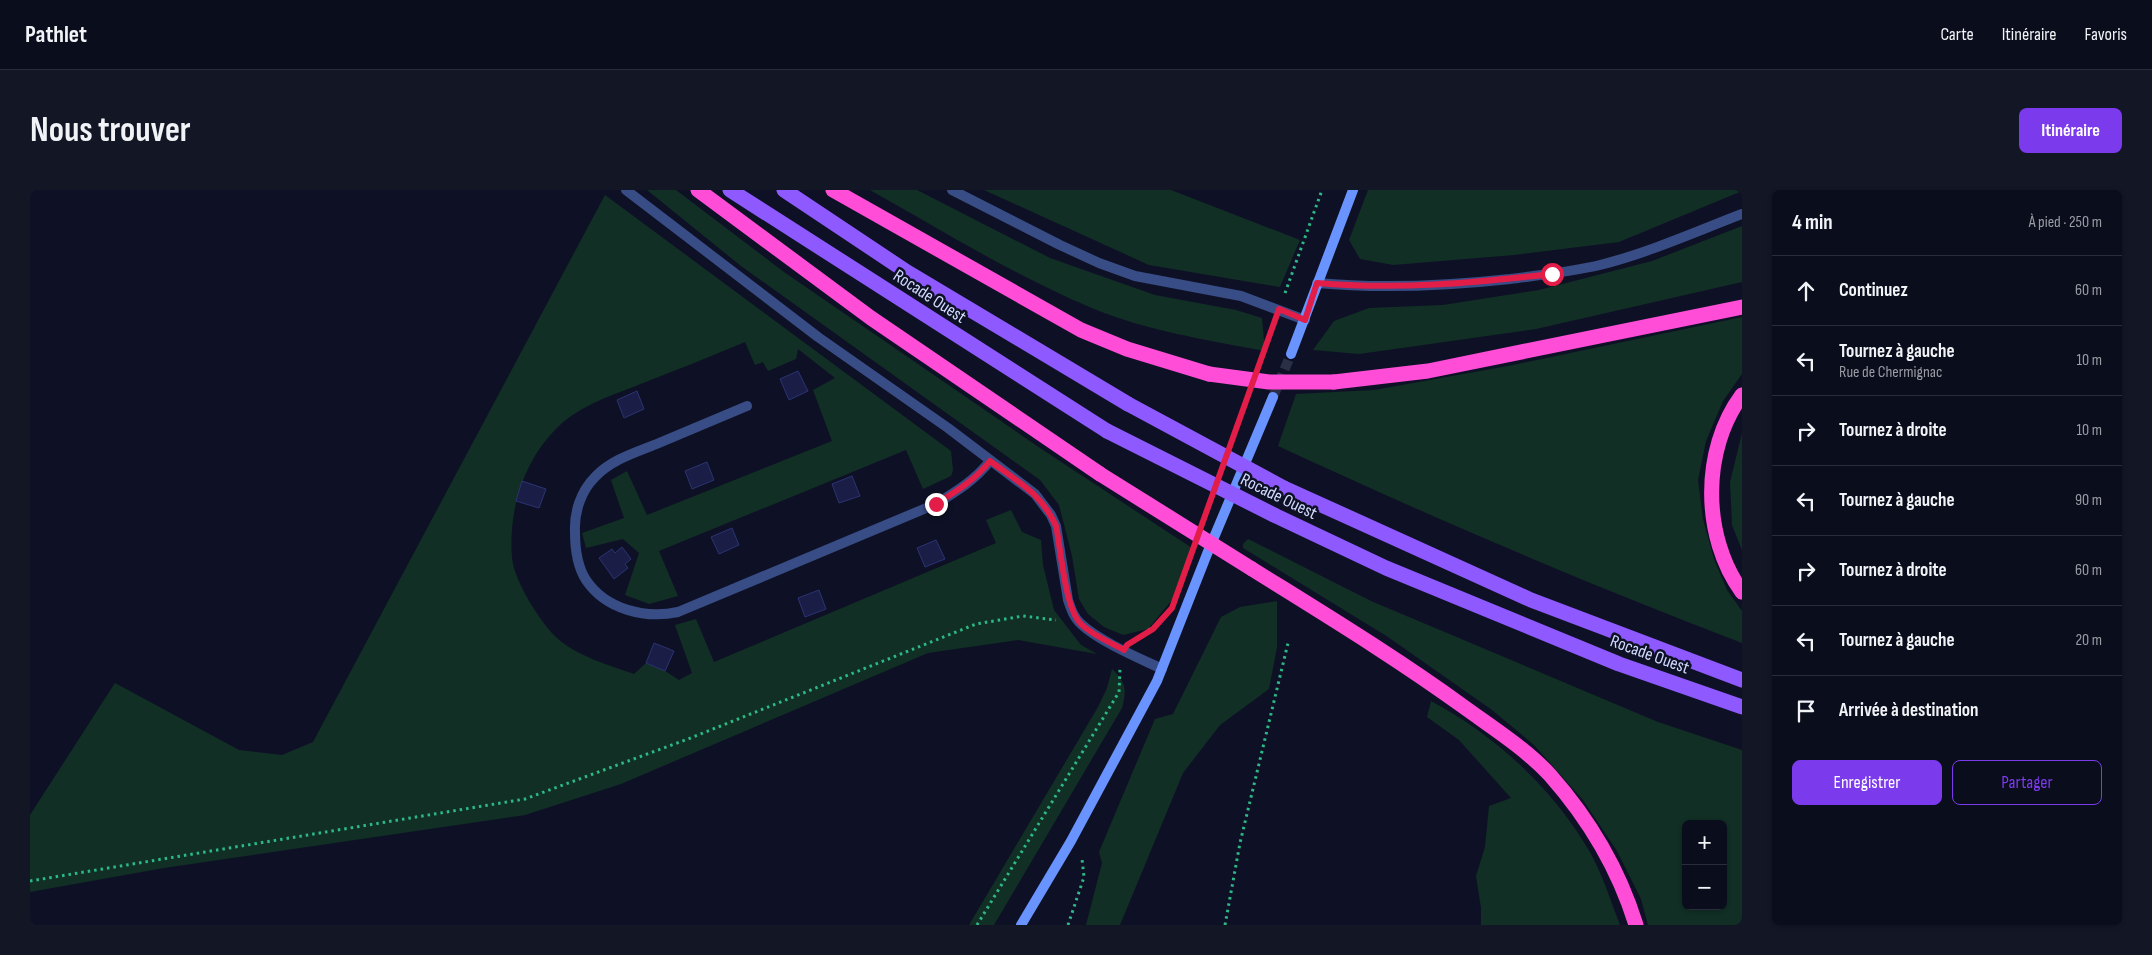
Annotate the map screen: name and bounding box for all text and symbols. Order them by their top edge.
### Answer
text: Pathlet [25,20,87,49]
text: Carte [1940,24,1974,45]
text: Itinéraire [2002,24,2056,45]
text: Favoris [2084,24,2127,45]
button: Itinéraire [2019,108,2122,153]
text: Nous trouver [30,109,191,152]
text: 4 min [1792,210,1833,235]
text: À pied · 250 m [2029,213,2102,232]
route start [1541,263,1564,286]
street label: Rocade Ouest [889,265,971,328]
icon: ahead [1792,277,1820,305]
text: Continuez [1839,279,1908,302]
text: 60 m [2075,281,2102,300]
text: Tournez à gauche [1839,340,1955,363]
icon: left [1792,347,1820,375]
text: 10 m [2076,351,2102,370]
text: Rue de Chermignac [1839,363,1942,382]
icon: right [1792,417,1820,445]
text: Tournez à droite [1839,419,1947,442]
text: 10 m [2076,421,2102,440]
street label: Rocade Ouest [1237,469,1321,524]
icon: left [1792,487,1820,515]
text: Tournez à gauche [1839,489,1955,512]
text: 90 m [2075,491,2102,510]
route end [925,493,948,516]
icon: right [1792,557,1820,585]
text: Tournez à droite [1839,559,1947,582]
text: 60 m [2075,561,2102,580]
icon: left [1792,627,1820,655]
text: Tournez à gauche [1839,629,1955,652]
street label: Rocade Ouest [1607,630,1693,679]
text: 20 m [2075,631,2102,650]
icon: arrive [1792,697,1820,725]
text: Arrivée à destination [1839,699,1979,722]
button: Enregistrer [1792,760,1942,805]
button: Partager [1952,760,2102,805]
map controls [1682,820,1727,910]
button: + [1682,820,1727,865]
button: − [1682,865,1727,910]

